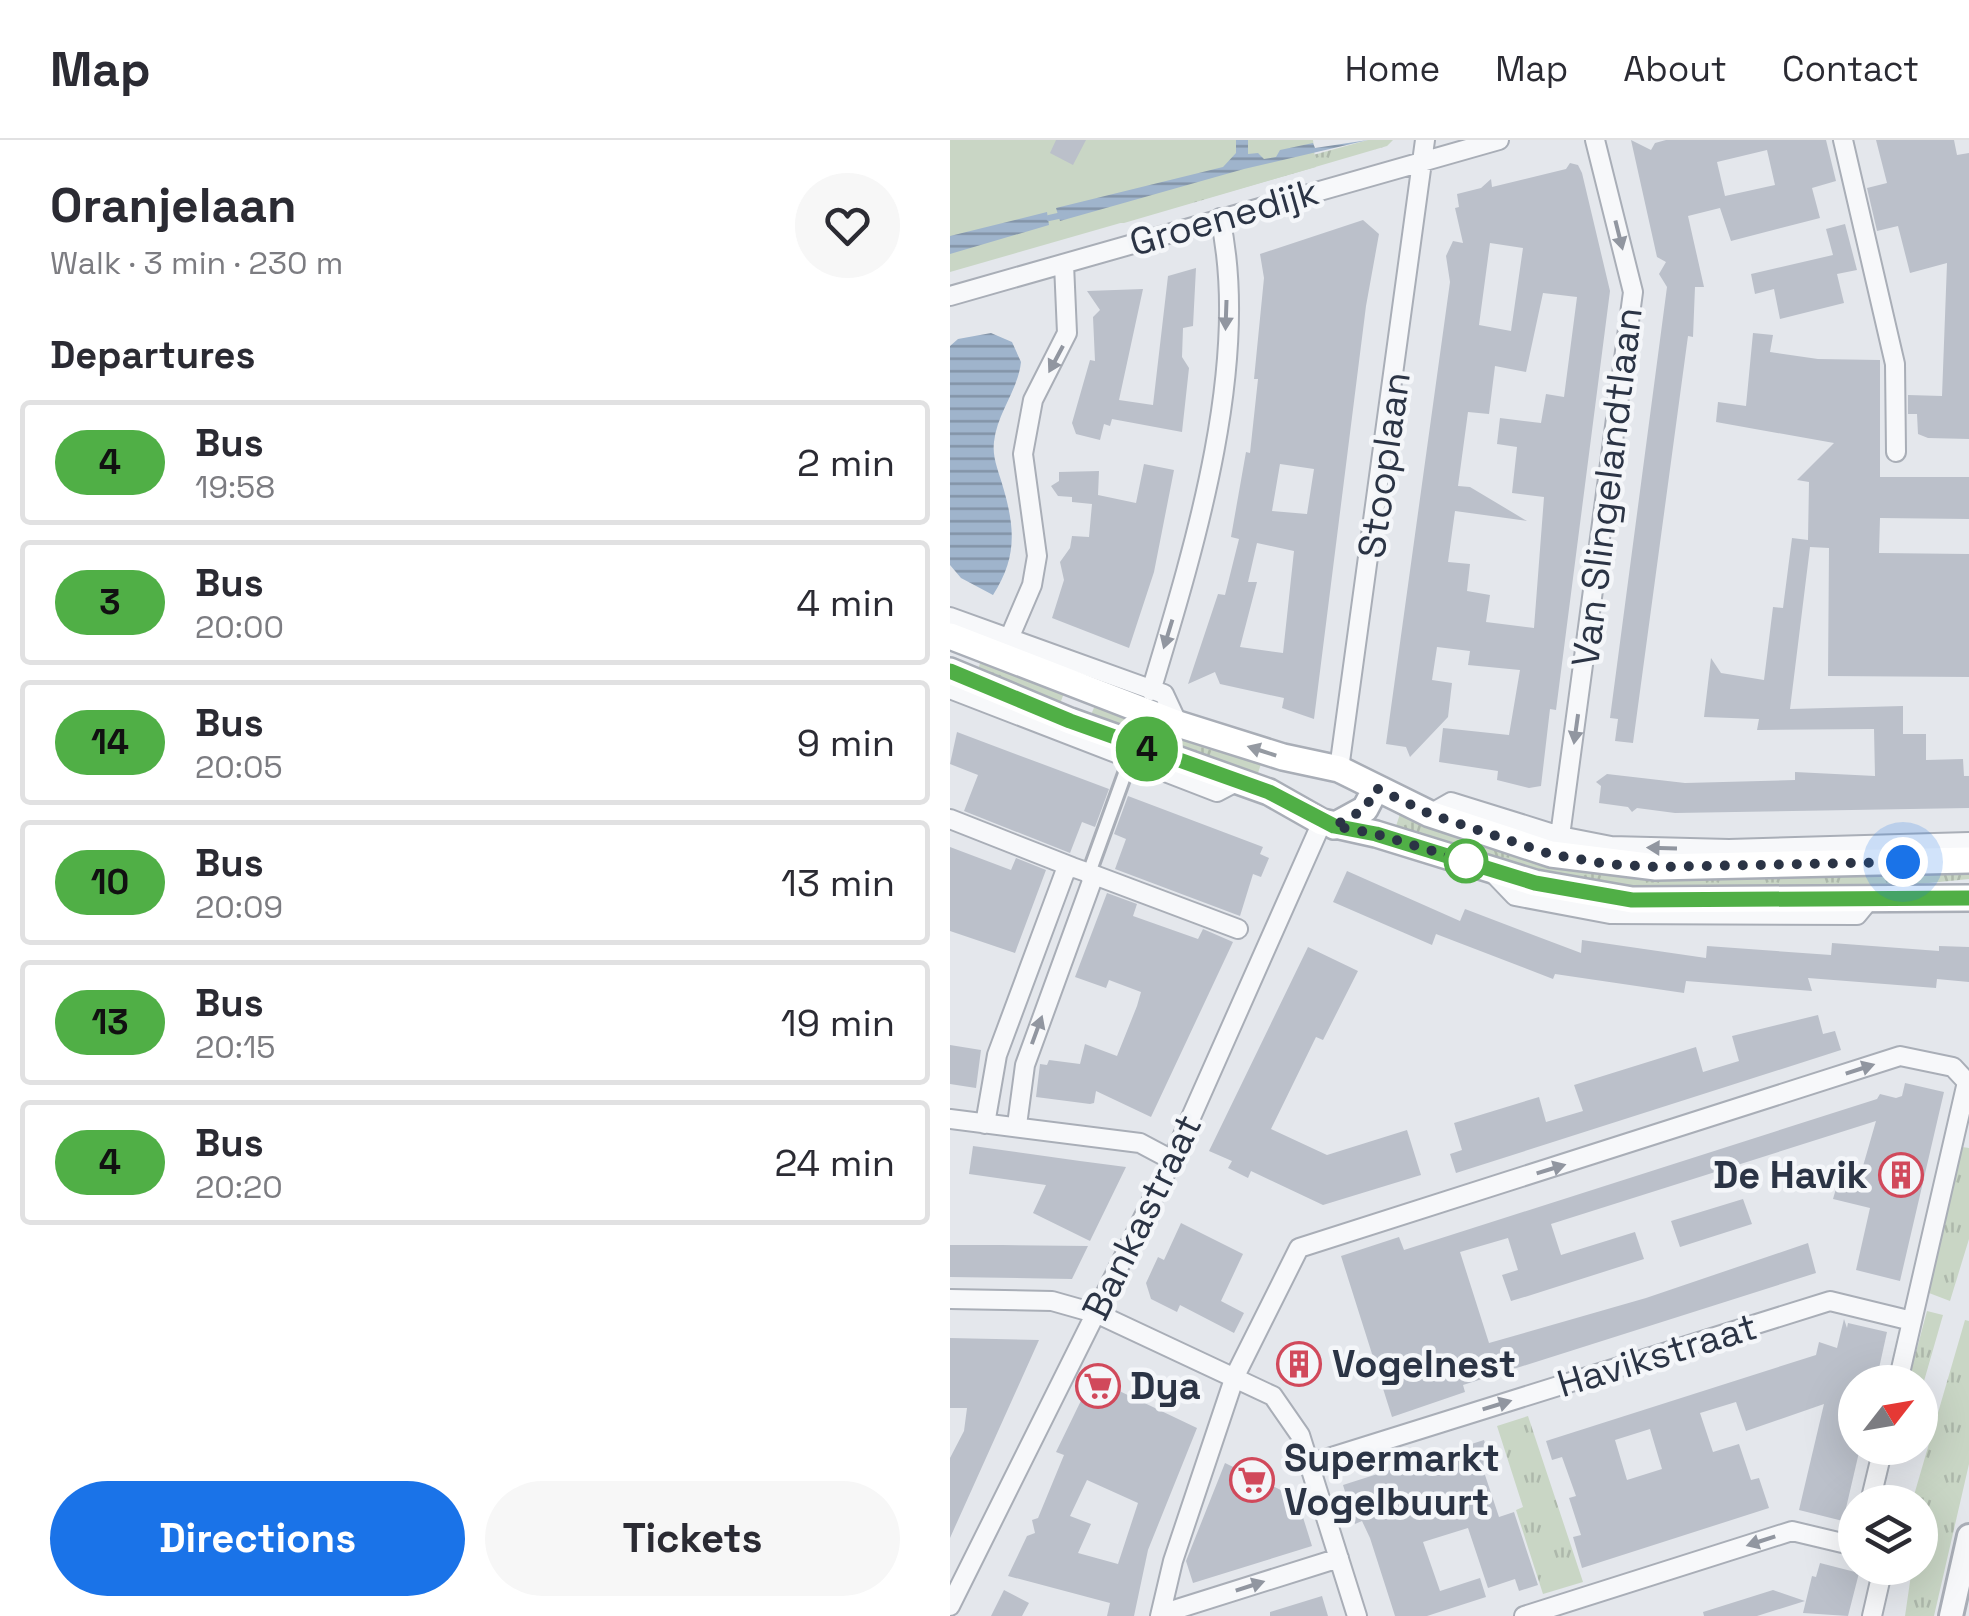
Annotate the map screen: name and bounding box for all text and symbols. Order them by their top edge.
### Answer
text: Map [50,39,151,100]
text: Home [1345,47,1440,91]
text: Map [1495,47,1568,91]
text: About [1623,47,1727,91]
text: Contact [1782,47,1919,91]
street label: Groenedijk [1124,167,1324,267]
button: heart [795,173,900,278]
text: Oranjelaan [50,175,297,236]
one-way arrow [1612,220,1627,251]
text: Walk · 3 min · 230 m [50,243,343,283]
one-way arrow [1218,299,1234,331]
street label: Van Slingelandtlaan [1561,304,1653,670]
text: Departures [50,331,255,379]
one-way arrow [1048,344,1065,373]
street label: Stooplaan [1347,369,1421,561]
text: Bus [195,419,264,467]
text: 2 min [797,439,895,487]
text: 4 [99,440,121,484]
text: 19:58 [195,467,275,507]
text: Bus [195,559,264,607]
text: 4 min [796,579,895,627]
text: 3 [99,580,121,624]
text: 20:00 [195,607,284,647]
one-way arrow [1160,619,1175,649]
text: Bus [195,699,264,747]
one-way arrow [1568,714,1584,746]
line badge: 4 [1114,716,1180,782]
text: 9 min [797,719,895,767]
text: 14 [91,720,129,764]
text: 4 [1136,727,1158,771]
one-way arrow [1247,742,1277,757]
text: 20:05 [195,747,283,787]
your location [1878,837,1928,887]
text: Bus [195,839,264,887]
unlabelled marker [1445,840,1487,882]
one-way arrow [1645,840,1677,856]
text: 13 min [781,859,895,907]
text: 10 [91,860,129,904]
text: 20:09 [195,887,283,927]
text: Bus [195,979,264,1027]
text: 19 min [781,999,895,1047]
text: 13 [91,1000,129,1044]
one-way arrow [1030,1014,1045,1044]
text: 20:15 [195,1027,275,1067]
one-way arrow [1845,1060,1875,1075]
street label: Bankastraat [1072,1106,1212,1328]
text: Bus [195,1119,264,1167]
text: 24 min [774,1139,895,1187]
text: 4 [99,1140,121,1184]
place label: De Havik [1713,1151,1868,1199]
building icon: De Havik [1878,1152,1924,1198]
one-way arrow [1536,1161,1566,1176]
text: 20:20 [195,1167,283,1207]
street label: Havikstraat [1551,1302,1763,1408]
place label: Vogelnest [1332,1340,1516,1388]
building icon: Vogelnest [1276,1341,1322,1387]
place label: Dya [1130,1362,1201,1410]
supermarket icon: Dya [1075,1363,1121,1409]
north arrow [1838,1365,1938,1465]
map controls [1838,1365,1938,1585]
one-way arrow [1482,1397,1512,1412]
place label: Supermarkt Vogelbuurt [1284,1434,1500,1526]
supermarket icon: Supermarkt Vogelbuurt [1229,1457,1275,1503]
button: Directions [50,1481,465,1596]
button: Tickets [485,1481,900,1596]
button: layers [1838,1485,1938,1585]
one-way arrow [1745,1534,1775,1549]
one-way arrow [1235,1578,1266,1593]

